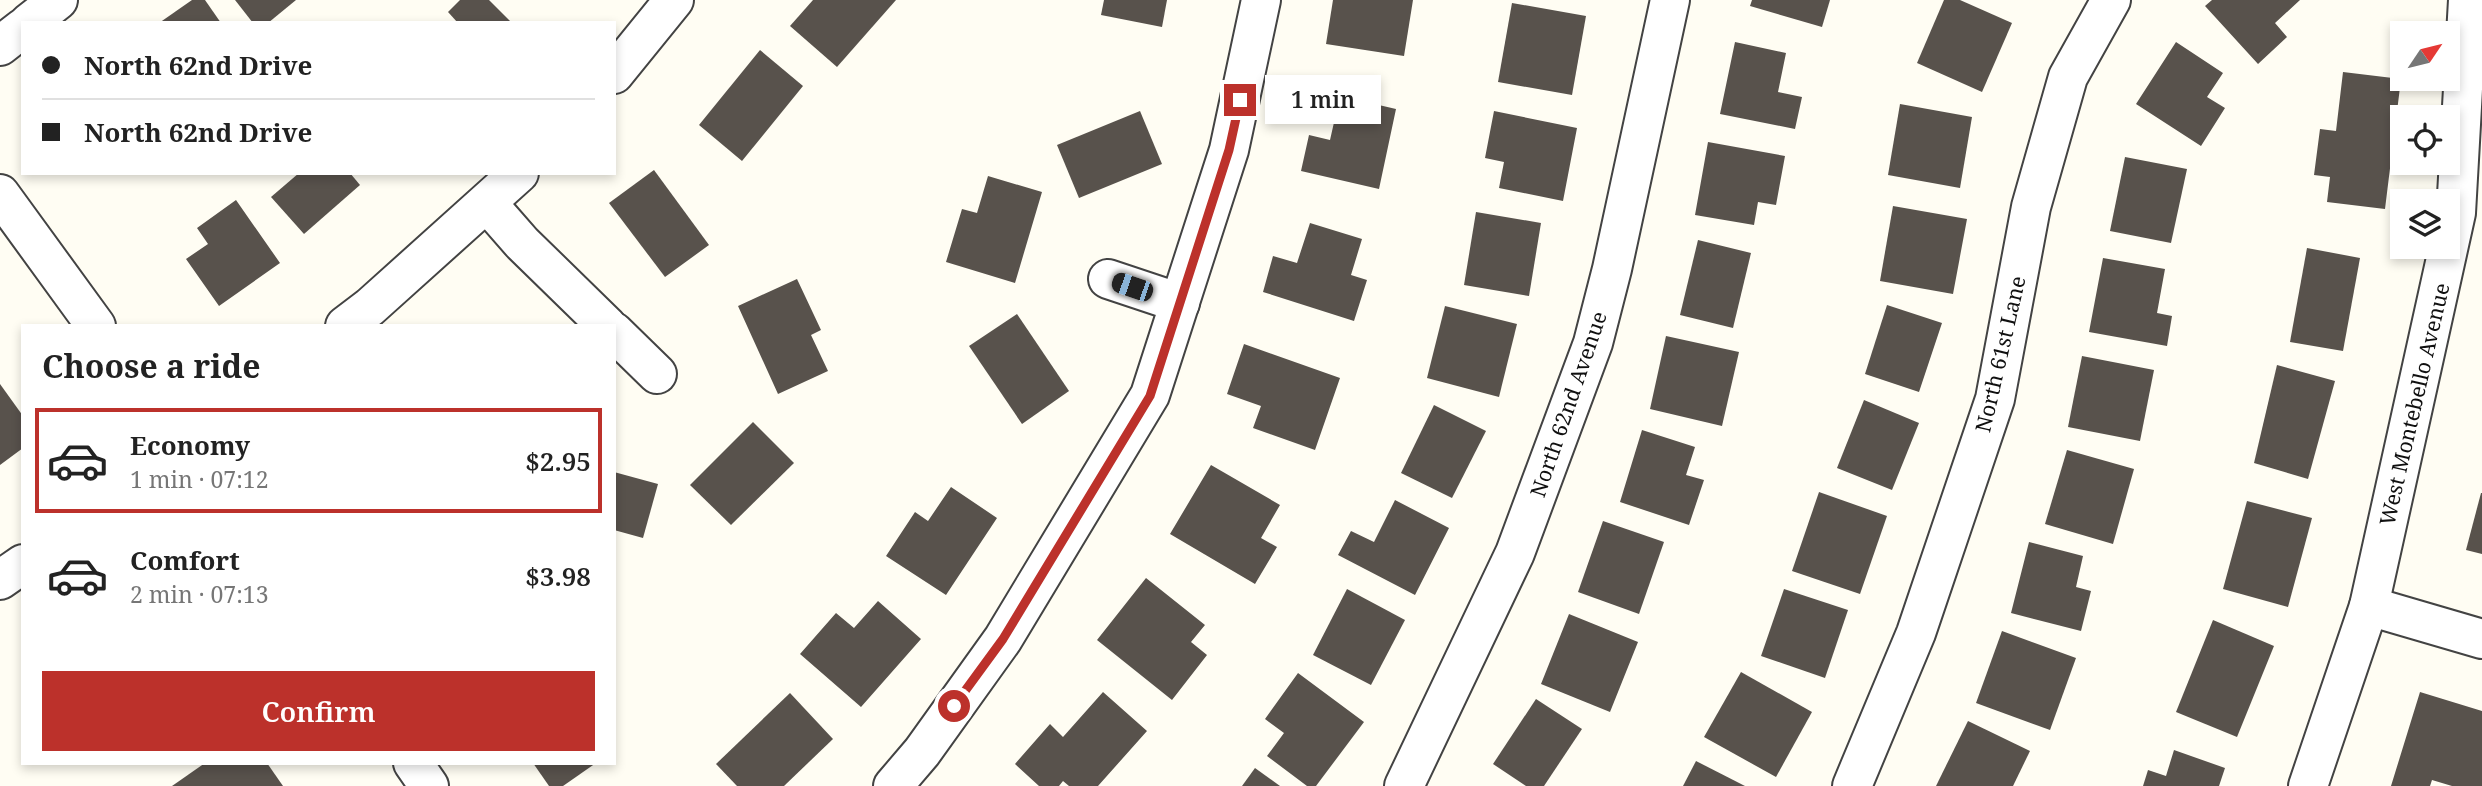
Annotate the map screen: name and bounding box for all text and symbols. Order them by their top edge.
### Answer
north arrow [2390,21,2460,91]
map controls [2390,21,2460,259]
text: North 62nd Drive [84,47,312,83]
callout: 1 min [1264,76,1380,124]
text: 1 min [1291,83,1355,115]
route end [1224,84,1256,116]
button: locate [2390,105,2460,175]
text: North 62nd Drive [84,114,312,150]
button: layers [2390,189,2460,259]
car [1109,270,1156,304]
street label: North 61st Lane [1968,273,2032,435]
street label: West Montebello Avenue [2372,280,2456,528]
street label: North 62nd Avenue [1523,307,1613,501]
text: Choose a ride [42,344,261,387]
text: Economy [130,427,250,463]
icon: car [46,429,109,492]
text: $2.95 [525,443,591,479]
text: 1 min · 07:12 [130,463,268,495]
text: Comfort [130,542,240,578]
icon: car [46,544,109,607]
text: $3.98 [525,558,591,594]
text: 2 min · 07:13 [130,578,268,610]
button: Confirm [42,671,595,751]
route start [938,690,970,722]

